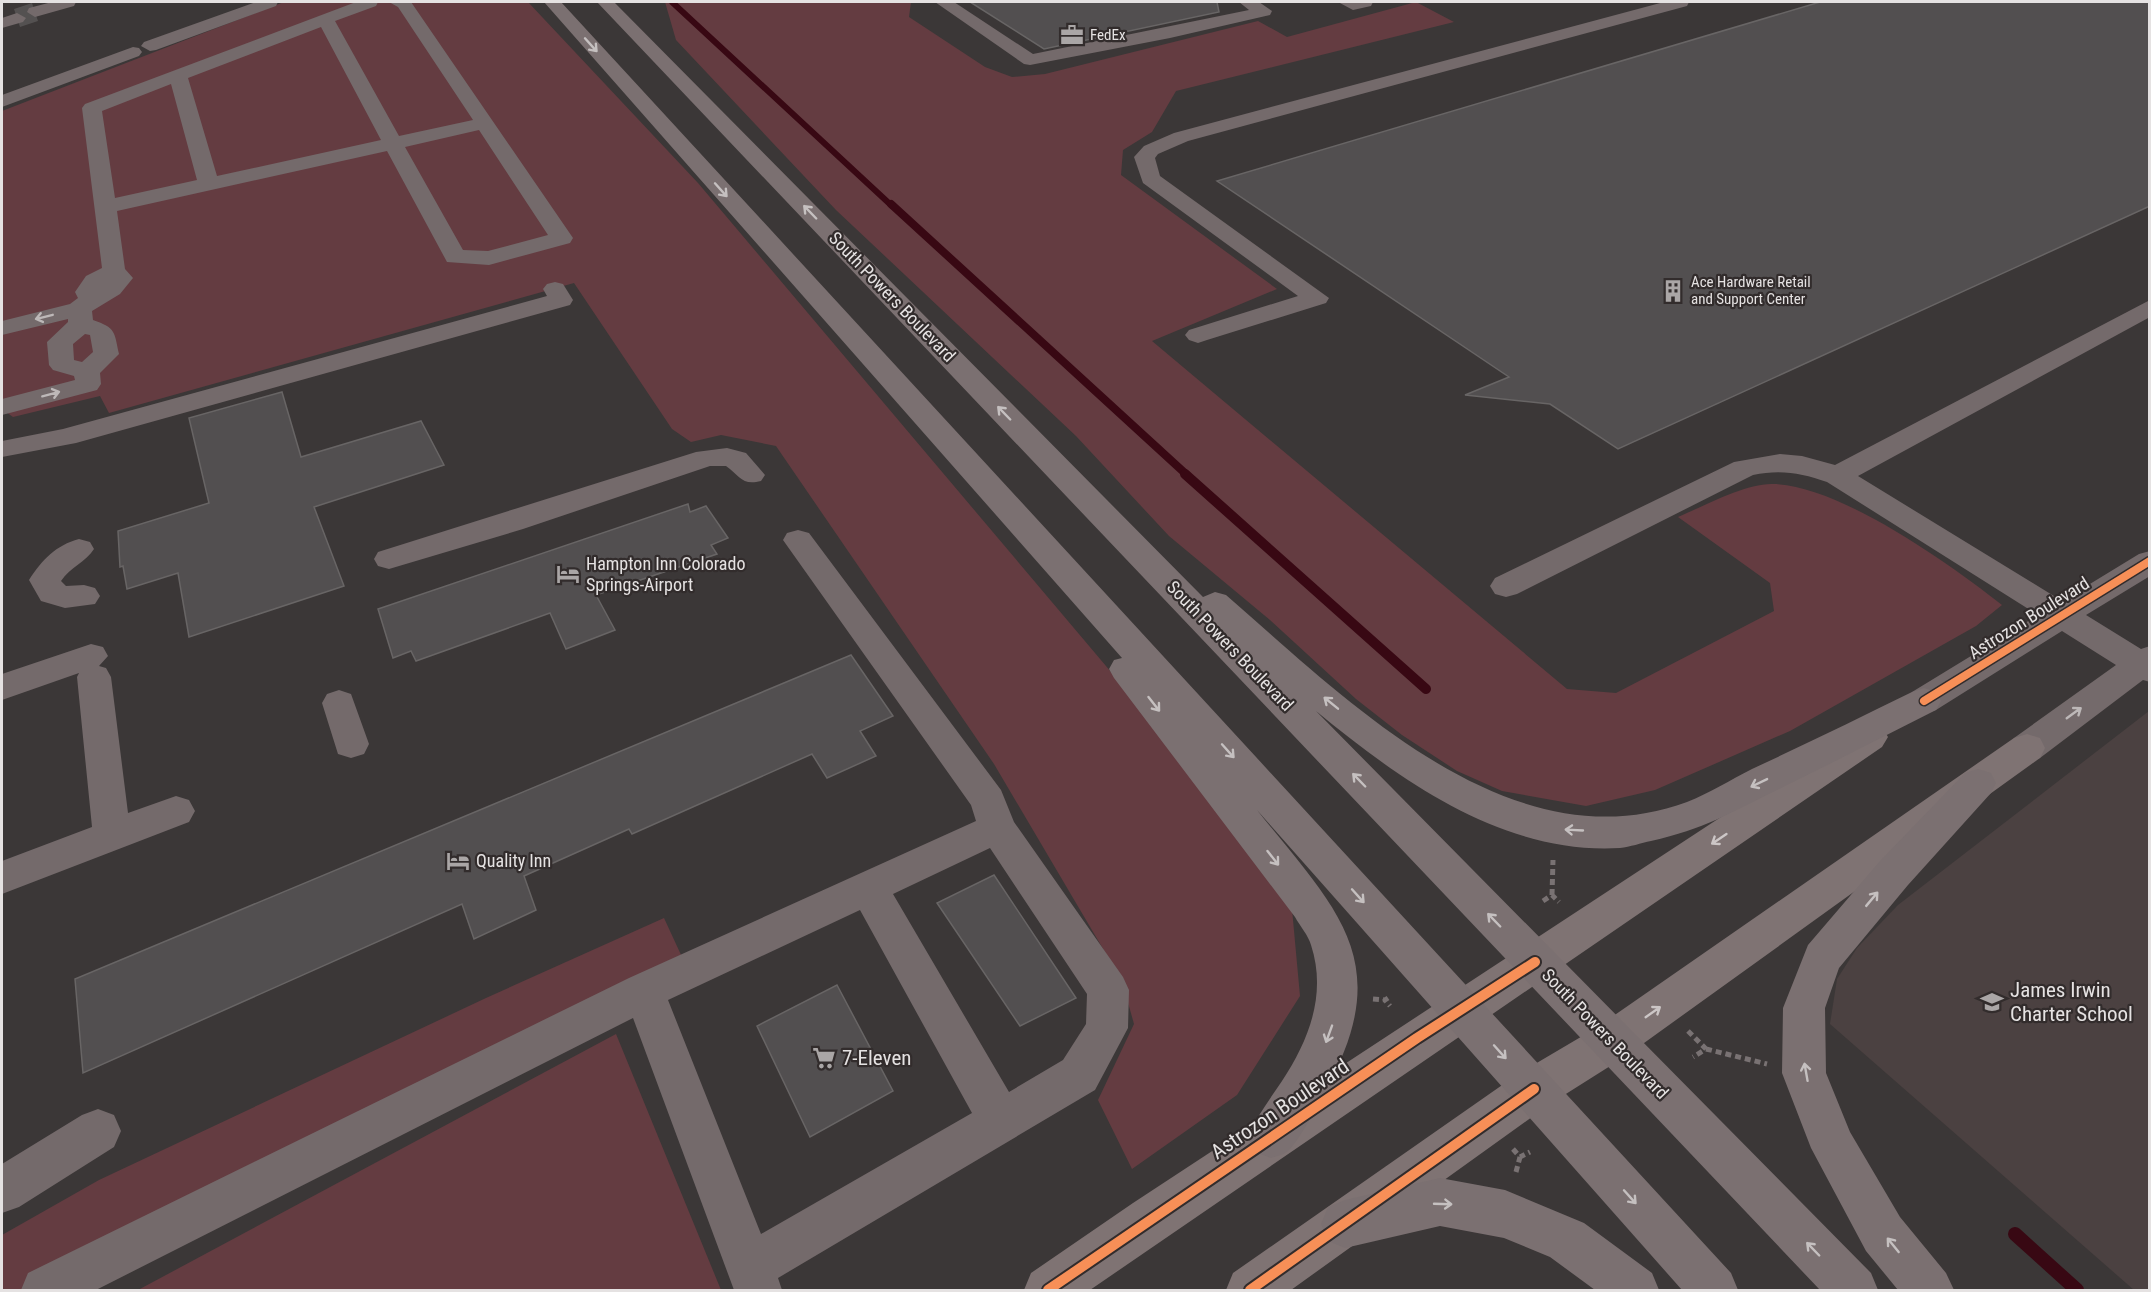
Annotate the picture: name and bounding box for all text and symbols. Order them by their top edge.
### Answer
office icon: FedEx [1059,22,1085,48]
place label: FedEx [1090,26,1126,44]
one-way arrow [584,37,598,52]
one-way arrow [714,182,728,197]
one-way arrow [803,205,817,220]
street label: South Powers Boulevard [825,227,960,366]
place label: Ace Hardware Retail and Support Center [1691,273,1811,308]
building icon: Ace Hardware Retail and Support Center [1660,278,1686,304]
one-way arrow [35,312,54,324]
one-way arrow [41,387,60,399]
one-way arrow [997,405,1012,420]
place label: Hampton Inn Colorado Springs-Airport [586,553,745,595]
hotel icon: Hampton Inn Colorado Springs-Airport [555,561,581,587]
street label: Astrozon Boulevard [1965,572,2093,663]
street label: South Powers Boulevard [1163,576,1298,715]
one-way arrow [1147,696,1160,712]
one-way arrow [1323,697,1339,710]
one-way arrow [2066,707,2082,719]
one-way arrow [1221,744,1235,759]
one-way arrow [1351,772,1366,787]
one-way arrow [1750,777,1768,789]
one-way arrow [1564,825,1584,836]
one-way arrow [1710,832,1727,845]
hotel icon: Quality Inn [445,848,471,874]
place label: Quality Inn [476,850,551,871]
one-way arrow [1267,850,1280,866]
one-way arrow [1351,888,1365,903]
one-way arrow [1865,892,1879,907]
one-way arrow [1487,912,1501,927]
street label: South Powers Boulevard [1538,964,1673,1103]
place label: James Irwin Charter School [2010,978,2133,1026]
school or university icon: James Irwin Charter School [1979,989,2005,1015]
one-way arrow [1645,1006,1661,1018]
one-way arrow [1323,1024,1334,1043]
one-way arrow [1492,1044,1506,1059]
supermarket icon: 7-Eleven [811,1045,837,1071]
place label: 7-Eleven [842,1046,911,1070]
street label: Astrozon Boulevard [1206,1054,1354,1164]
one-way arrow [1800,1063,1811,1082]
one-way arrow [1623,1189,1637,1204]
one-way arrow [1433,1198,1452,1209]
one-way arrow [1886,1237,1899,1253]
one-way arrow [1806,1241,1821,1256]

